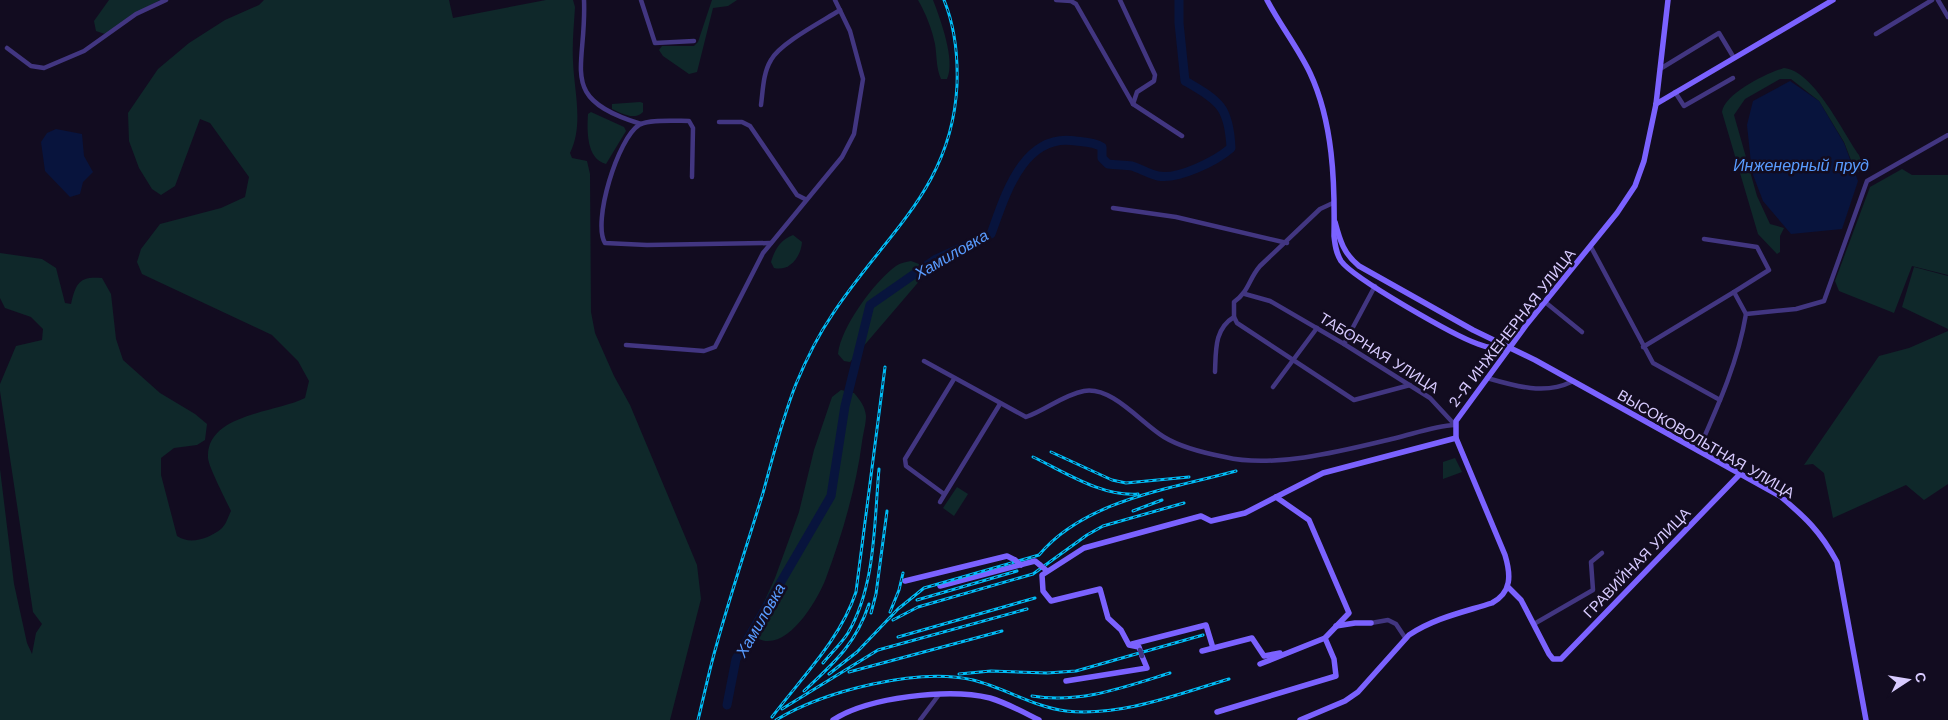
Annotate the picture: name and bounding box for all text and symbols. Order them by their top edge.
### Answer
water label: Инженерный пруд [1733,156,1869,175]
water label: Хамиловка [910,226,992,284]
street label: 2-Я ИНЖЕНЕРНАЯ УЛИЦА [1445,245,1579,411]
street label: ТАБОРНАЯ УЛИЦА [1316,309,1442,397]
street label: ВЫСОКОВОЛЬТНАЯ УЛИЦА [1614,386,1798,502]
street label: ГРАВИЙНАЯ УЛИЦА [1580,504,1694,622]
water label: Хамиловка [731,580,789,661]
north arrow [1883,655,1933,705]
text: С [1912,671,1930,684]

